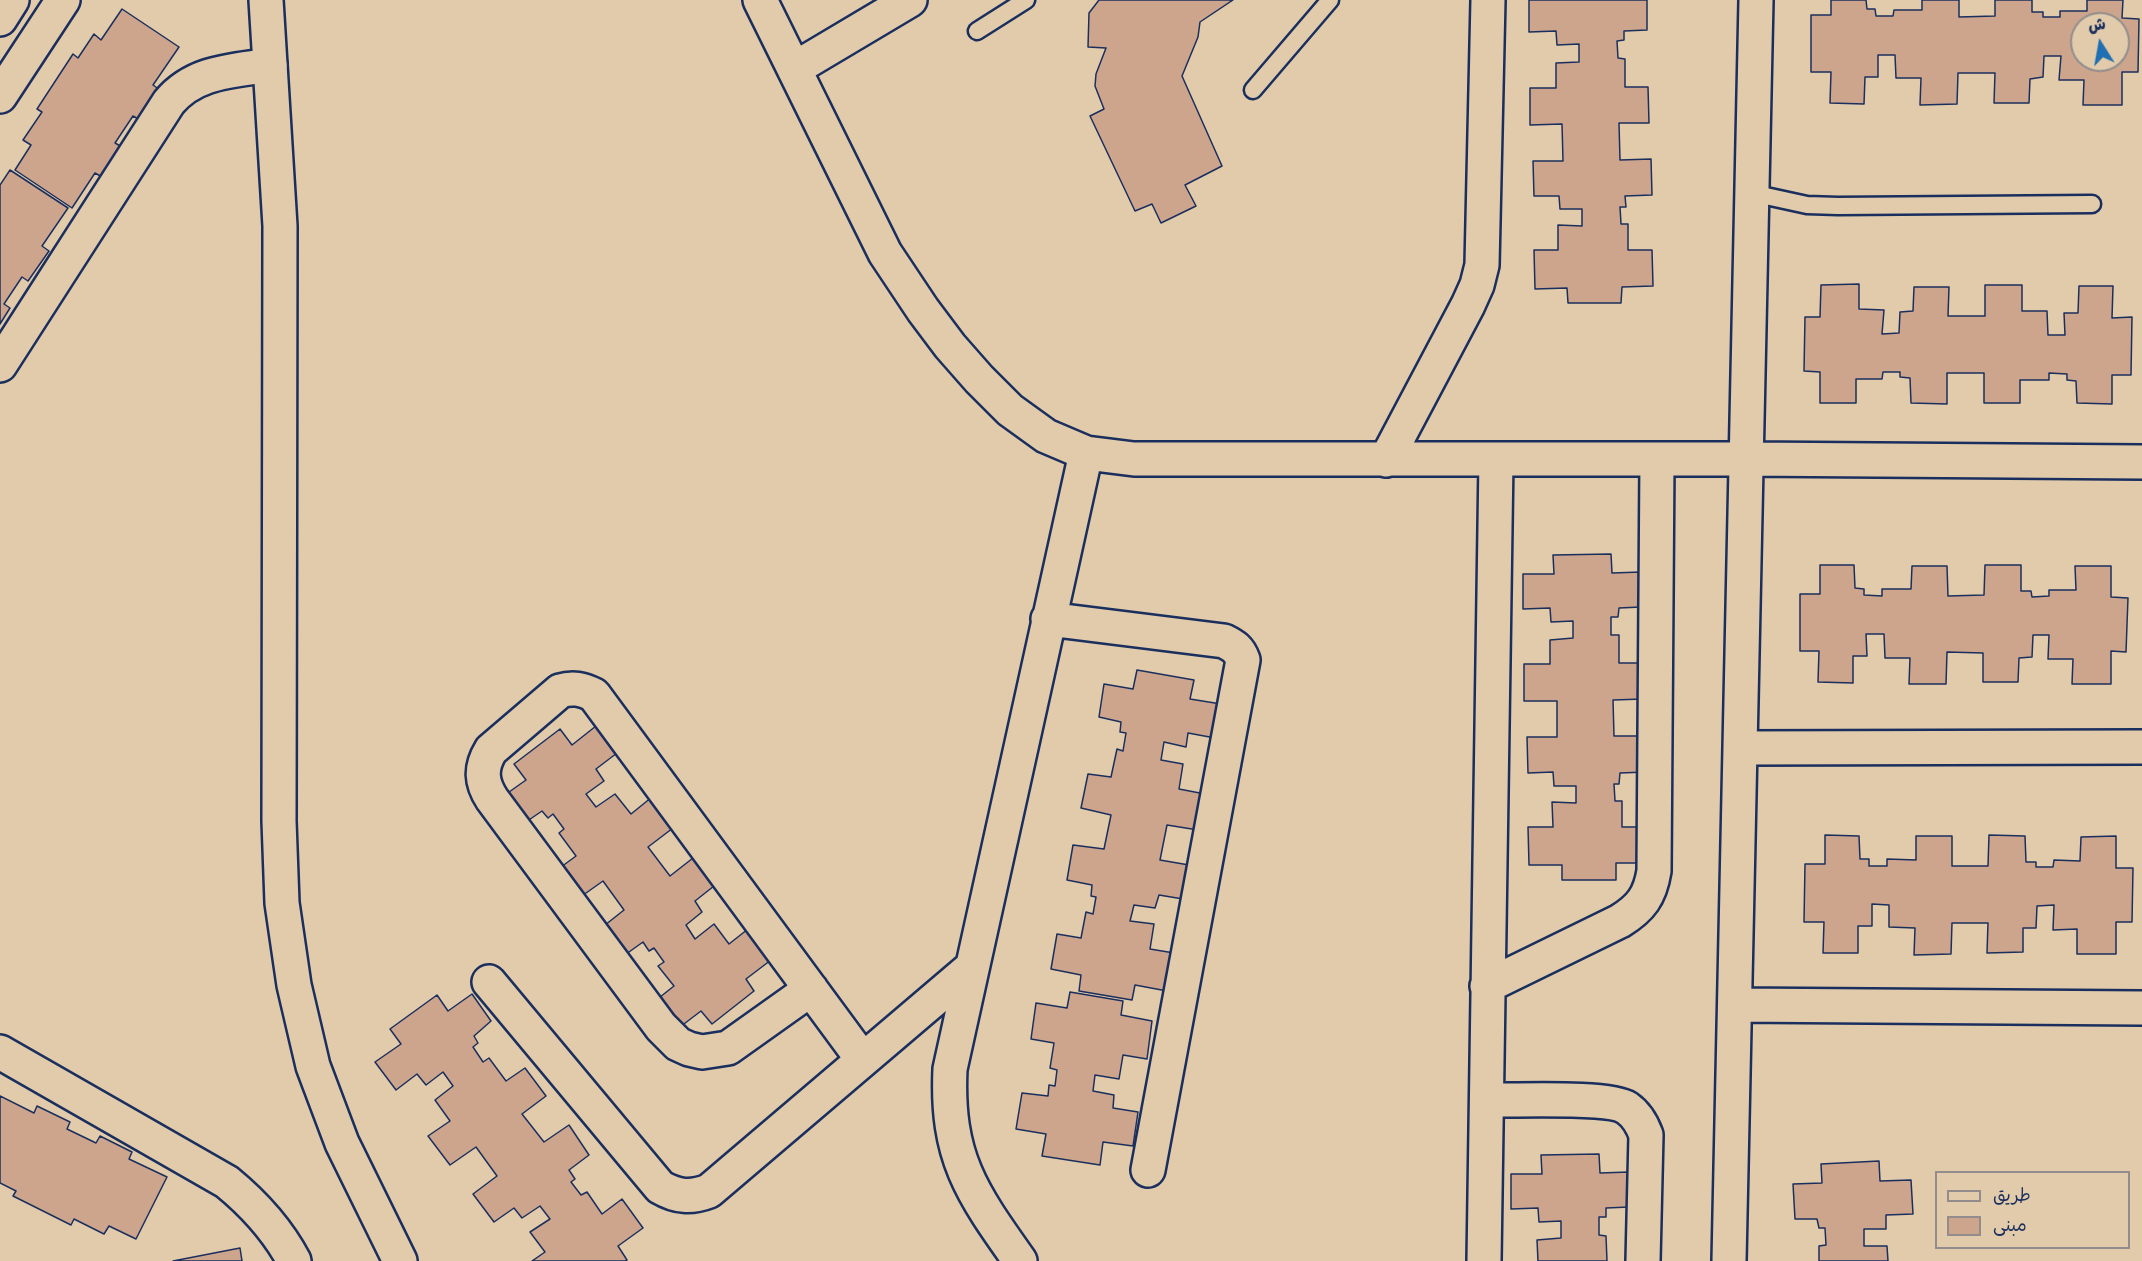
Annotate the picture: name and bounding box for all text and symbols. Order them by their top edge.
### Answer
north arrow [2070,12,2130,72]
text: ش [2086,13,2108,40]
legend [1935,1171,2130,1249]
text: طريق [1993,1184,2031,1210]
text: مبنى [1993,1214,2027,1240]

